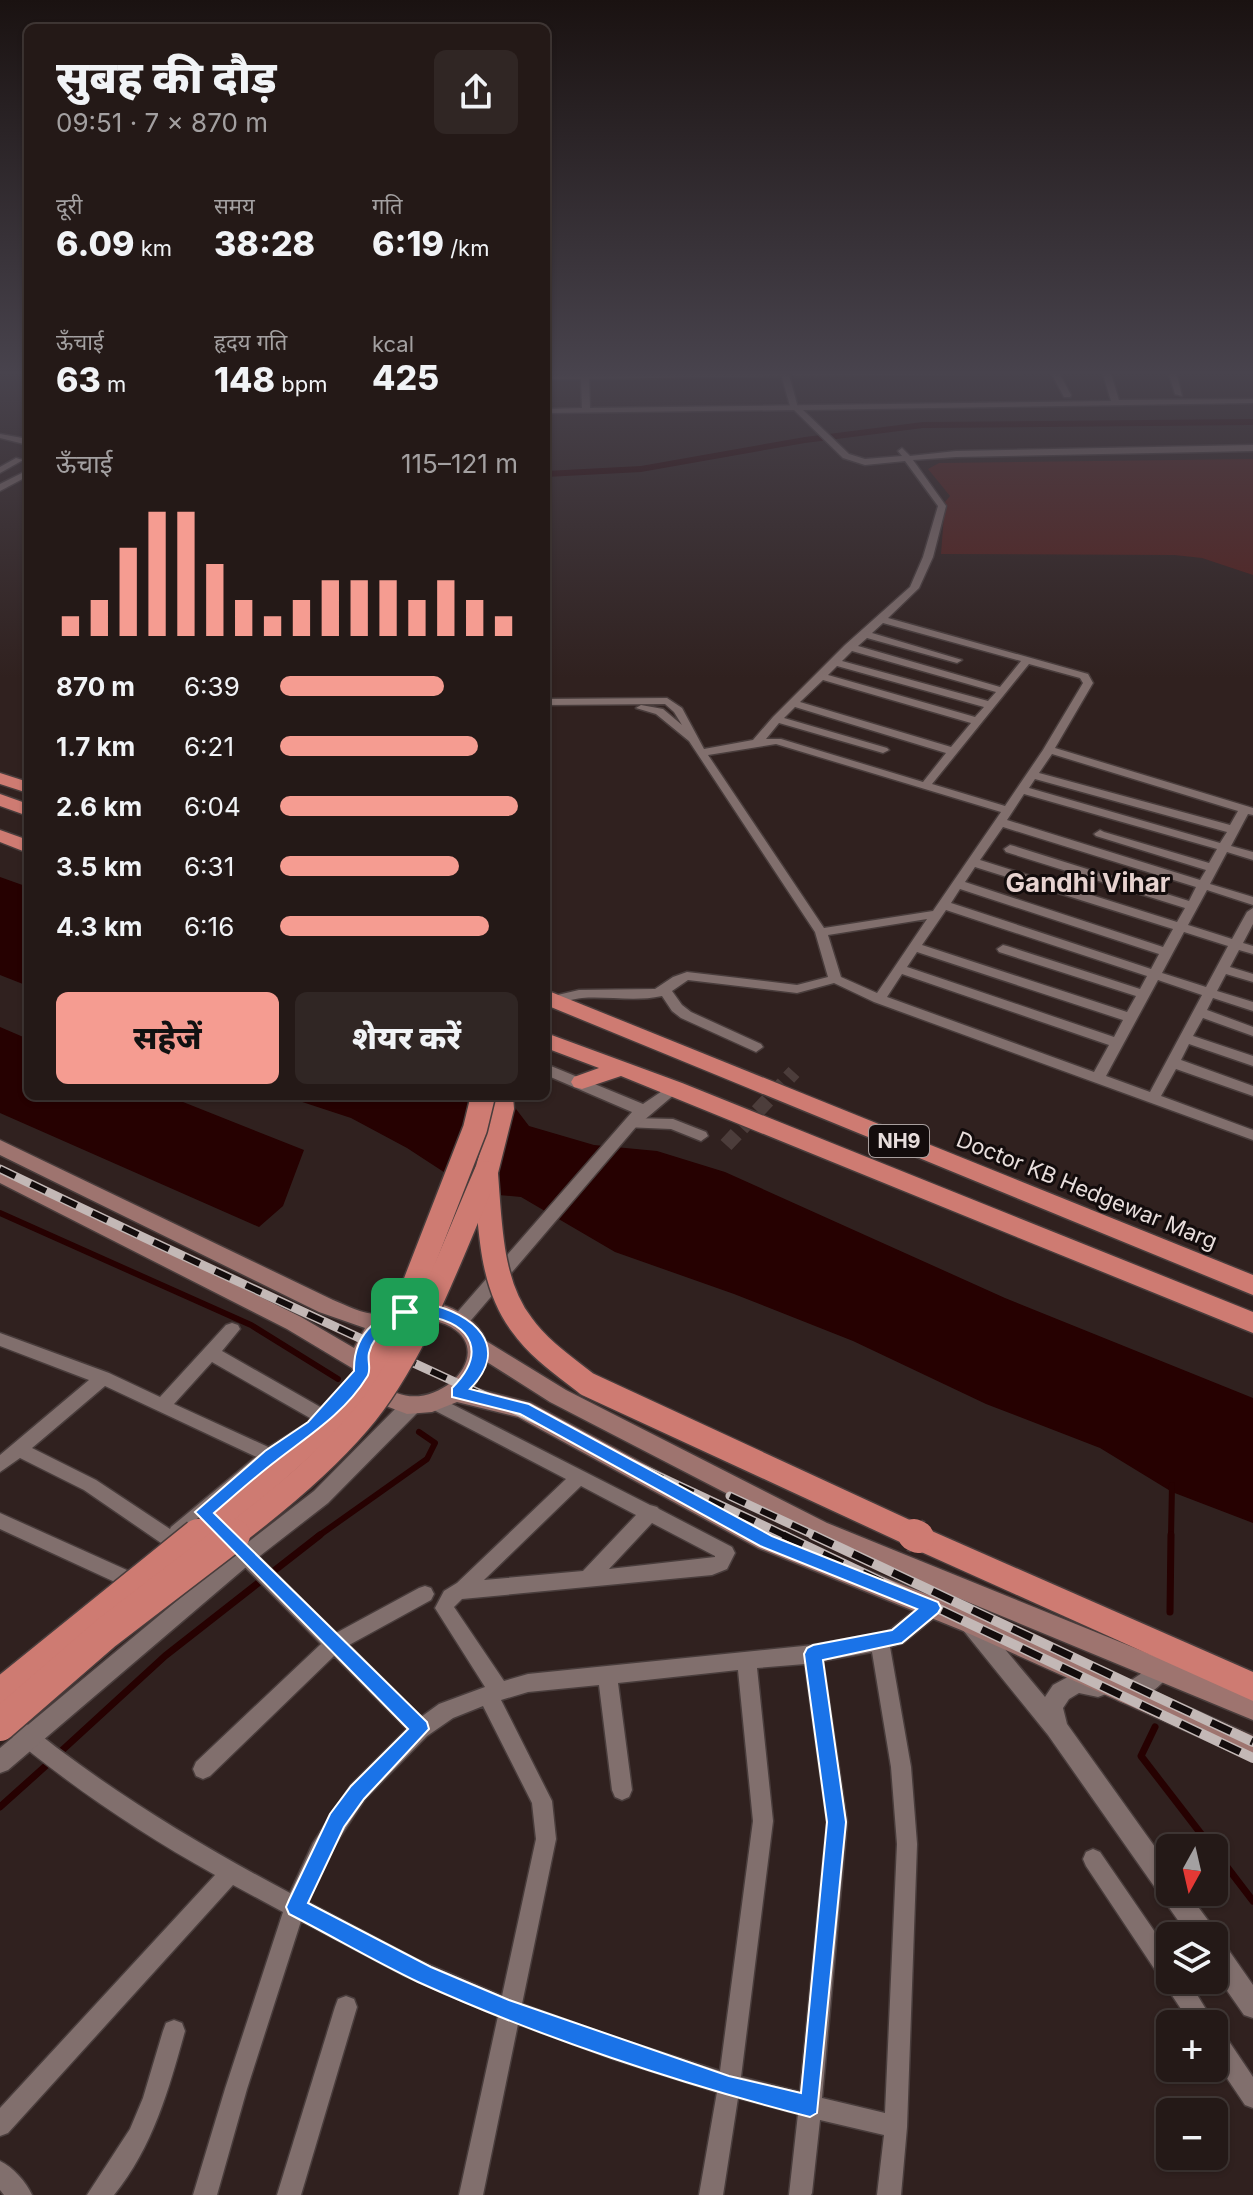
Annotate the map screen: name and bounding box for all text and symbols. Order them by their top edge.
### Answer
text: सुबह की दौड़ [56,50,277,104]
button: share [434,50,518,134]
text: 09:51 · 7 × 870 m [56,107,268,138]
text: दूरी [56,193,82,219]
text: समय [214,193,255,219]
text: गति [372,193,403,219]
text: 6.09 [56,223,135,264]
text: 38:28 [214,223,315,264]
text: 6:19 [372,223,444,264]
text: km [135,235,172,261]
text: /km [444,235,489,261]
text: ऊँचाई [56,329,104,355]
text: हृदय गति [214,329,287,355]
text: kcal [372,331,414,357]
text: 425 [372,357,439,398]
text: 63 [56,359,101,400]
text: 148 [214,359,275,400]
text: m [101,371,126,397]
text: bpm [275,371,327,397]
text: ऊँचाई [56,448,112,479]
text: 115–121 m [401,448,518,479]
text: 870 m [56,671,135,702]
text: 6:39 [184,671,240,702]
text: 1.7 km [56,731,135,762]
text: 6:21 [184,731,234,762]
text: 2.6 km [56,791,142,822]
text: 6:04 [184,791,241,822]
text: 3.5 km [56,851,142,882]
text: 6:31 [184,851,234,882]
district label: Gandhi Vihar [1006,867,1171,898]
text: 4.3 km [56,911,143,942]
text: 6:16 [184,911,234,942]
button: सहेजें [56,992,279,1084]
button: शेयर करें [295,992,518,1084]
road number: NH9 [869,1125,929,1157]
street label: Doctor KB Hedgewar Marg [953,1126,1221,1254]
pin [371,1278,439,1346]
icon: arrive [383,1290,427,1334]
north arrow [1156,1834,1228,1906]
map controls [1156,1834,1228,2170]
button: layers [1156,1922,1228,1994]
button: + [1156,2010,1228,2082]
button: − [1156,2098,1228,2170]

